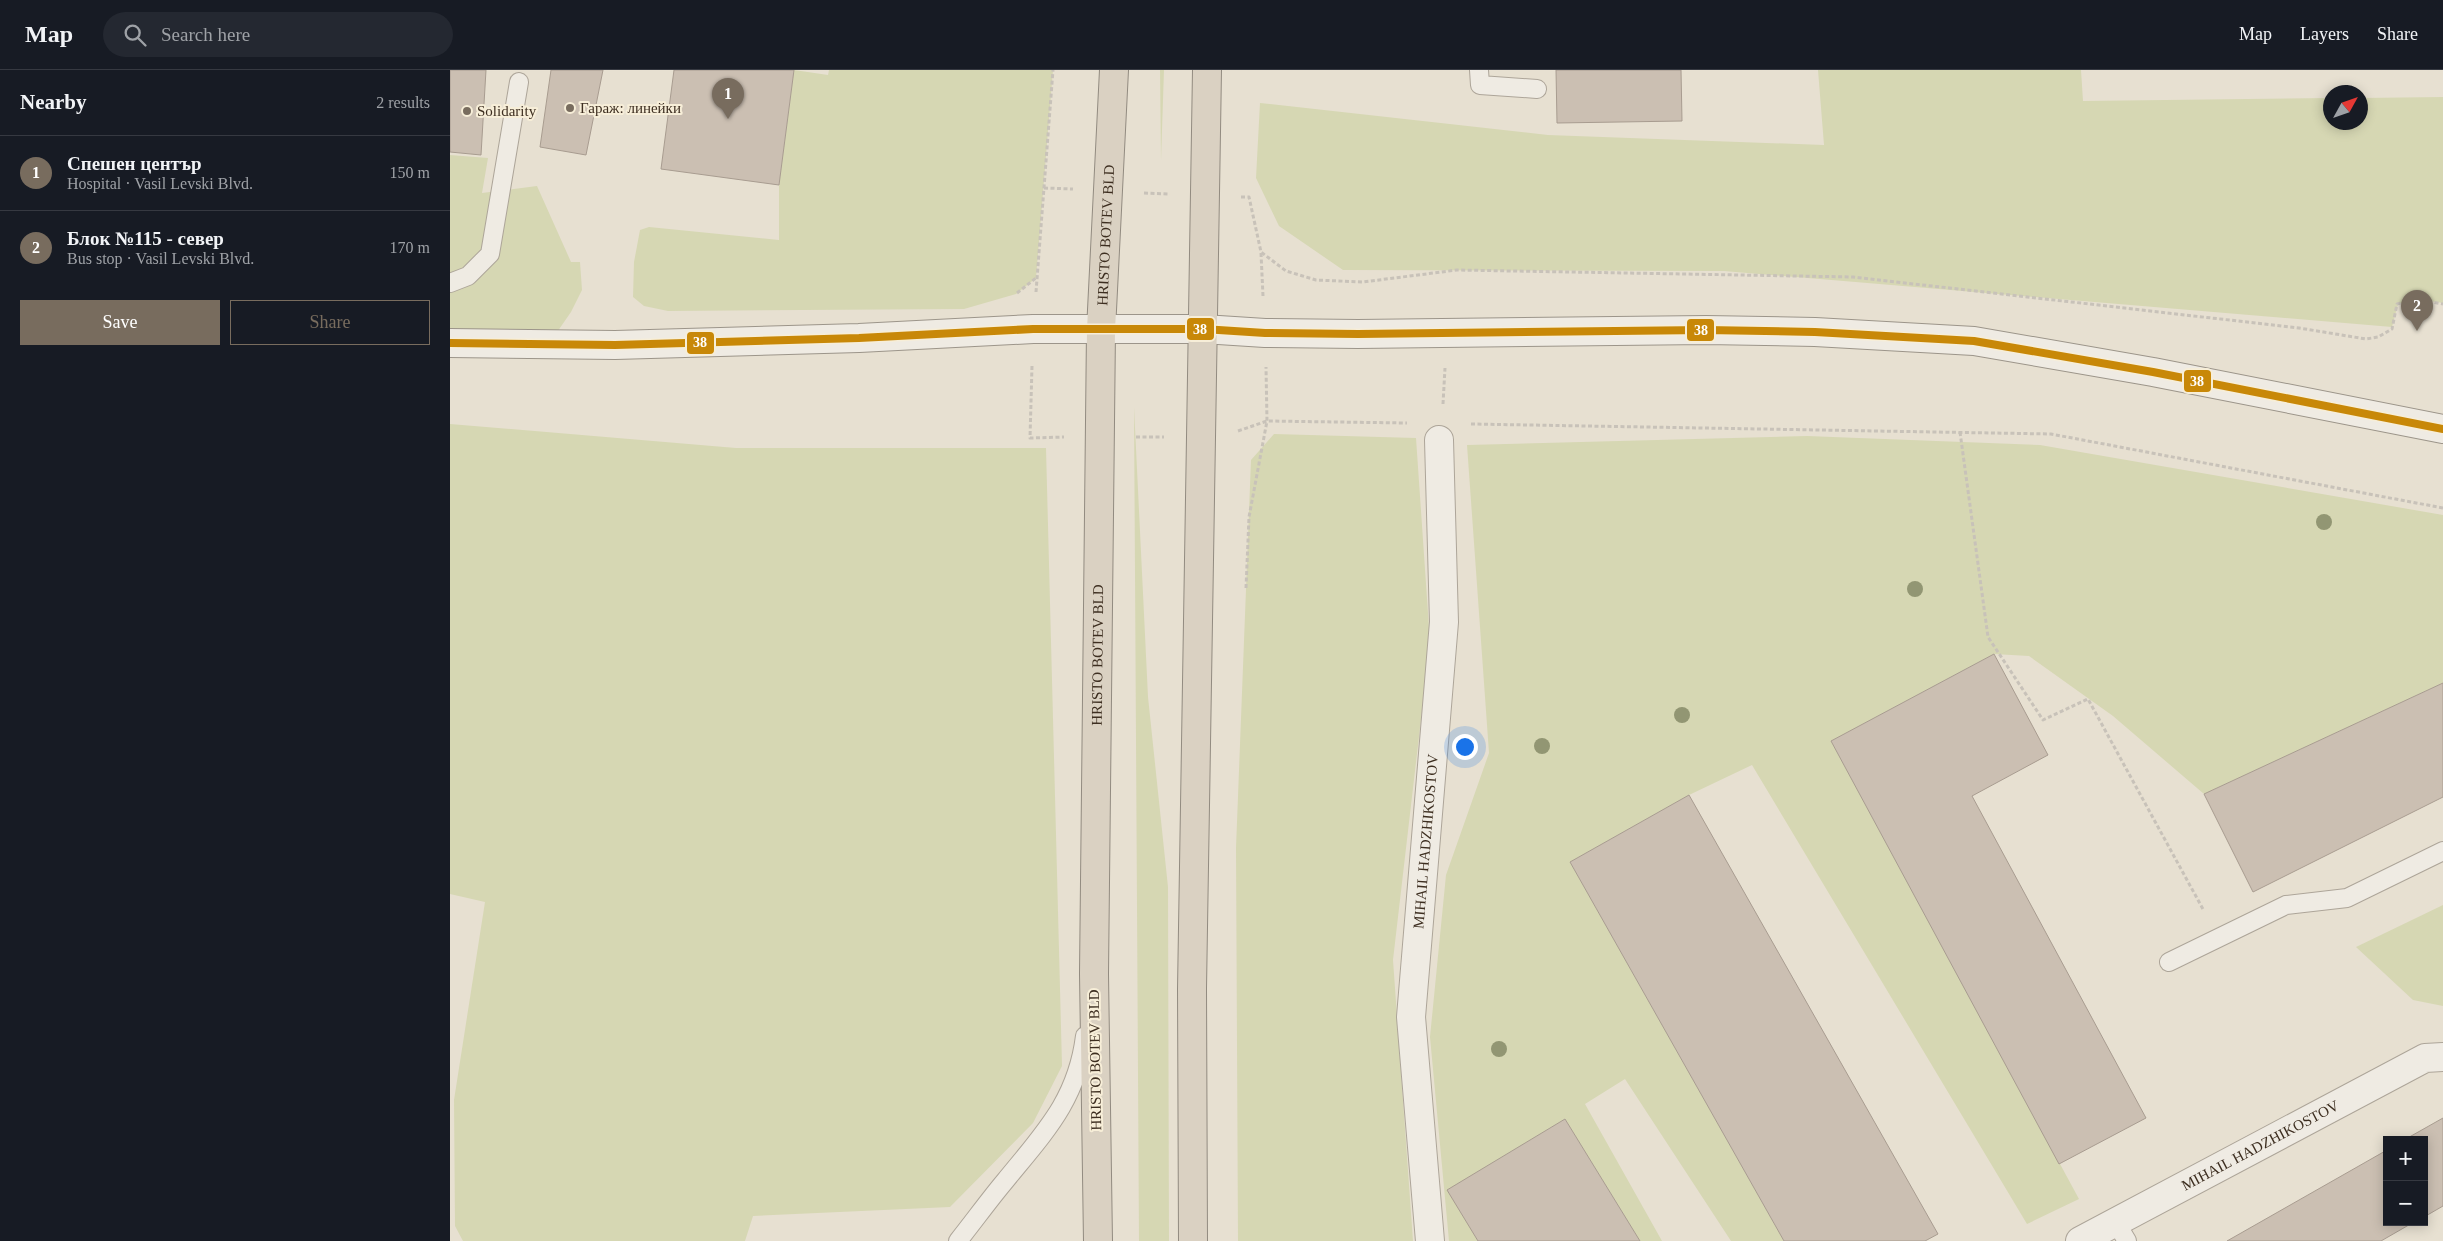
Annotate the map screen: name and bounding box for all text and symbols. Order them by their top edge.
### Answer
search box [103,12,453,57]
text: Map [25,21,73,47]
icon: search [121,21,149,49]
text: Search here [161,24,250,45]
text: Map [2239,24,2272,44]
text: Layers [2300,24,2349,44]
text: Share [2377,24,2418,44]
pin: 1 [712,78,744,119]
north arrow [2323,85,2368,130]
text: Nearby [20,90,87,114]
text: 2 results [376,94,430,111]
place label: Гараж: линейки [580,100,681,116]
marker: Гараж: линейки [564,102,576,114]
place label: Solidarity [477,103,537,119]
marker: Solidarity [461,105,473,117]
text: Спешен център [67,153,202,174]
text: 1 [32,164,40,181]
text: 150 m [390,164,430,181]
street label: HRISTO BOTEV BLD [1094,164,1117,306]
text: Hospital · Vasil Levski Blvd. [67,175,253,192]
text: Блок №115 - север [67,228,224,249]
text: 2 [32,239,40,256]
text: 170 m [390,239,430,256]
text: Bus stop · Vasil Levski Blvd. [67,250,254,267]
pin: 2 [2401,290,2433,331]
button: Save [20,300,220,345]
button: Share [230,300,430,345]
line badge: 38 [1186,317,1215,341]
line badge: 38 [1686,318,1715,342]
text: 38 [1193,322,1207,337]
text: 38 [1694,323,1708,338]
line badge: 38 [686,331,715,355]
text: 38 [693,335,707,350]
line badge: 38 [2183,369,2212,393]
text: 38 [2190,374,2204,389]
street label: HRISTO BOTEV BLD [1089,584,1106,726]
your location [1452,734,1478,760]
street label: MIHAIL HADZHIKOSTOV [1410,753,1441,930]
street label: HRISTO BOTEV BLD [1086,989,1104,1131]
street label: MIHAIL HADZHIKOSTOV [2179,1097,2342,1194]
map controls [2383,1136,2428,1226]
button: + [2383,1136,2428,1181]
button: − [2383,1181,2428,1226]

